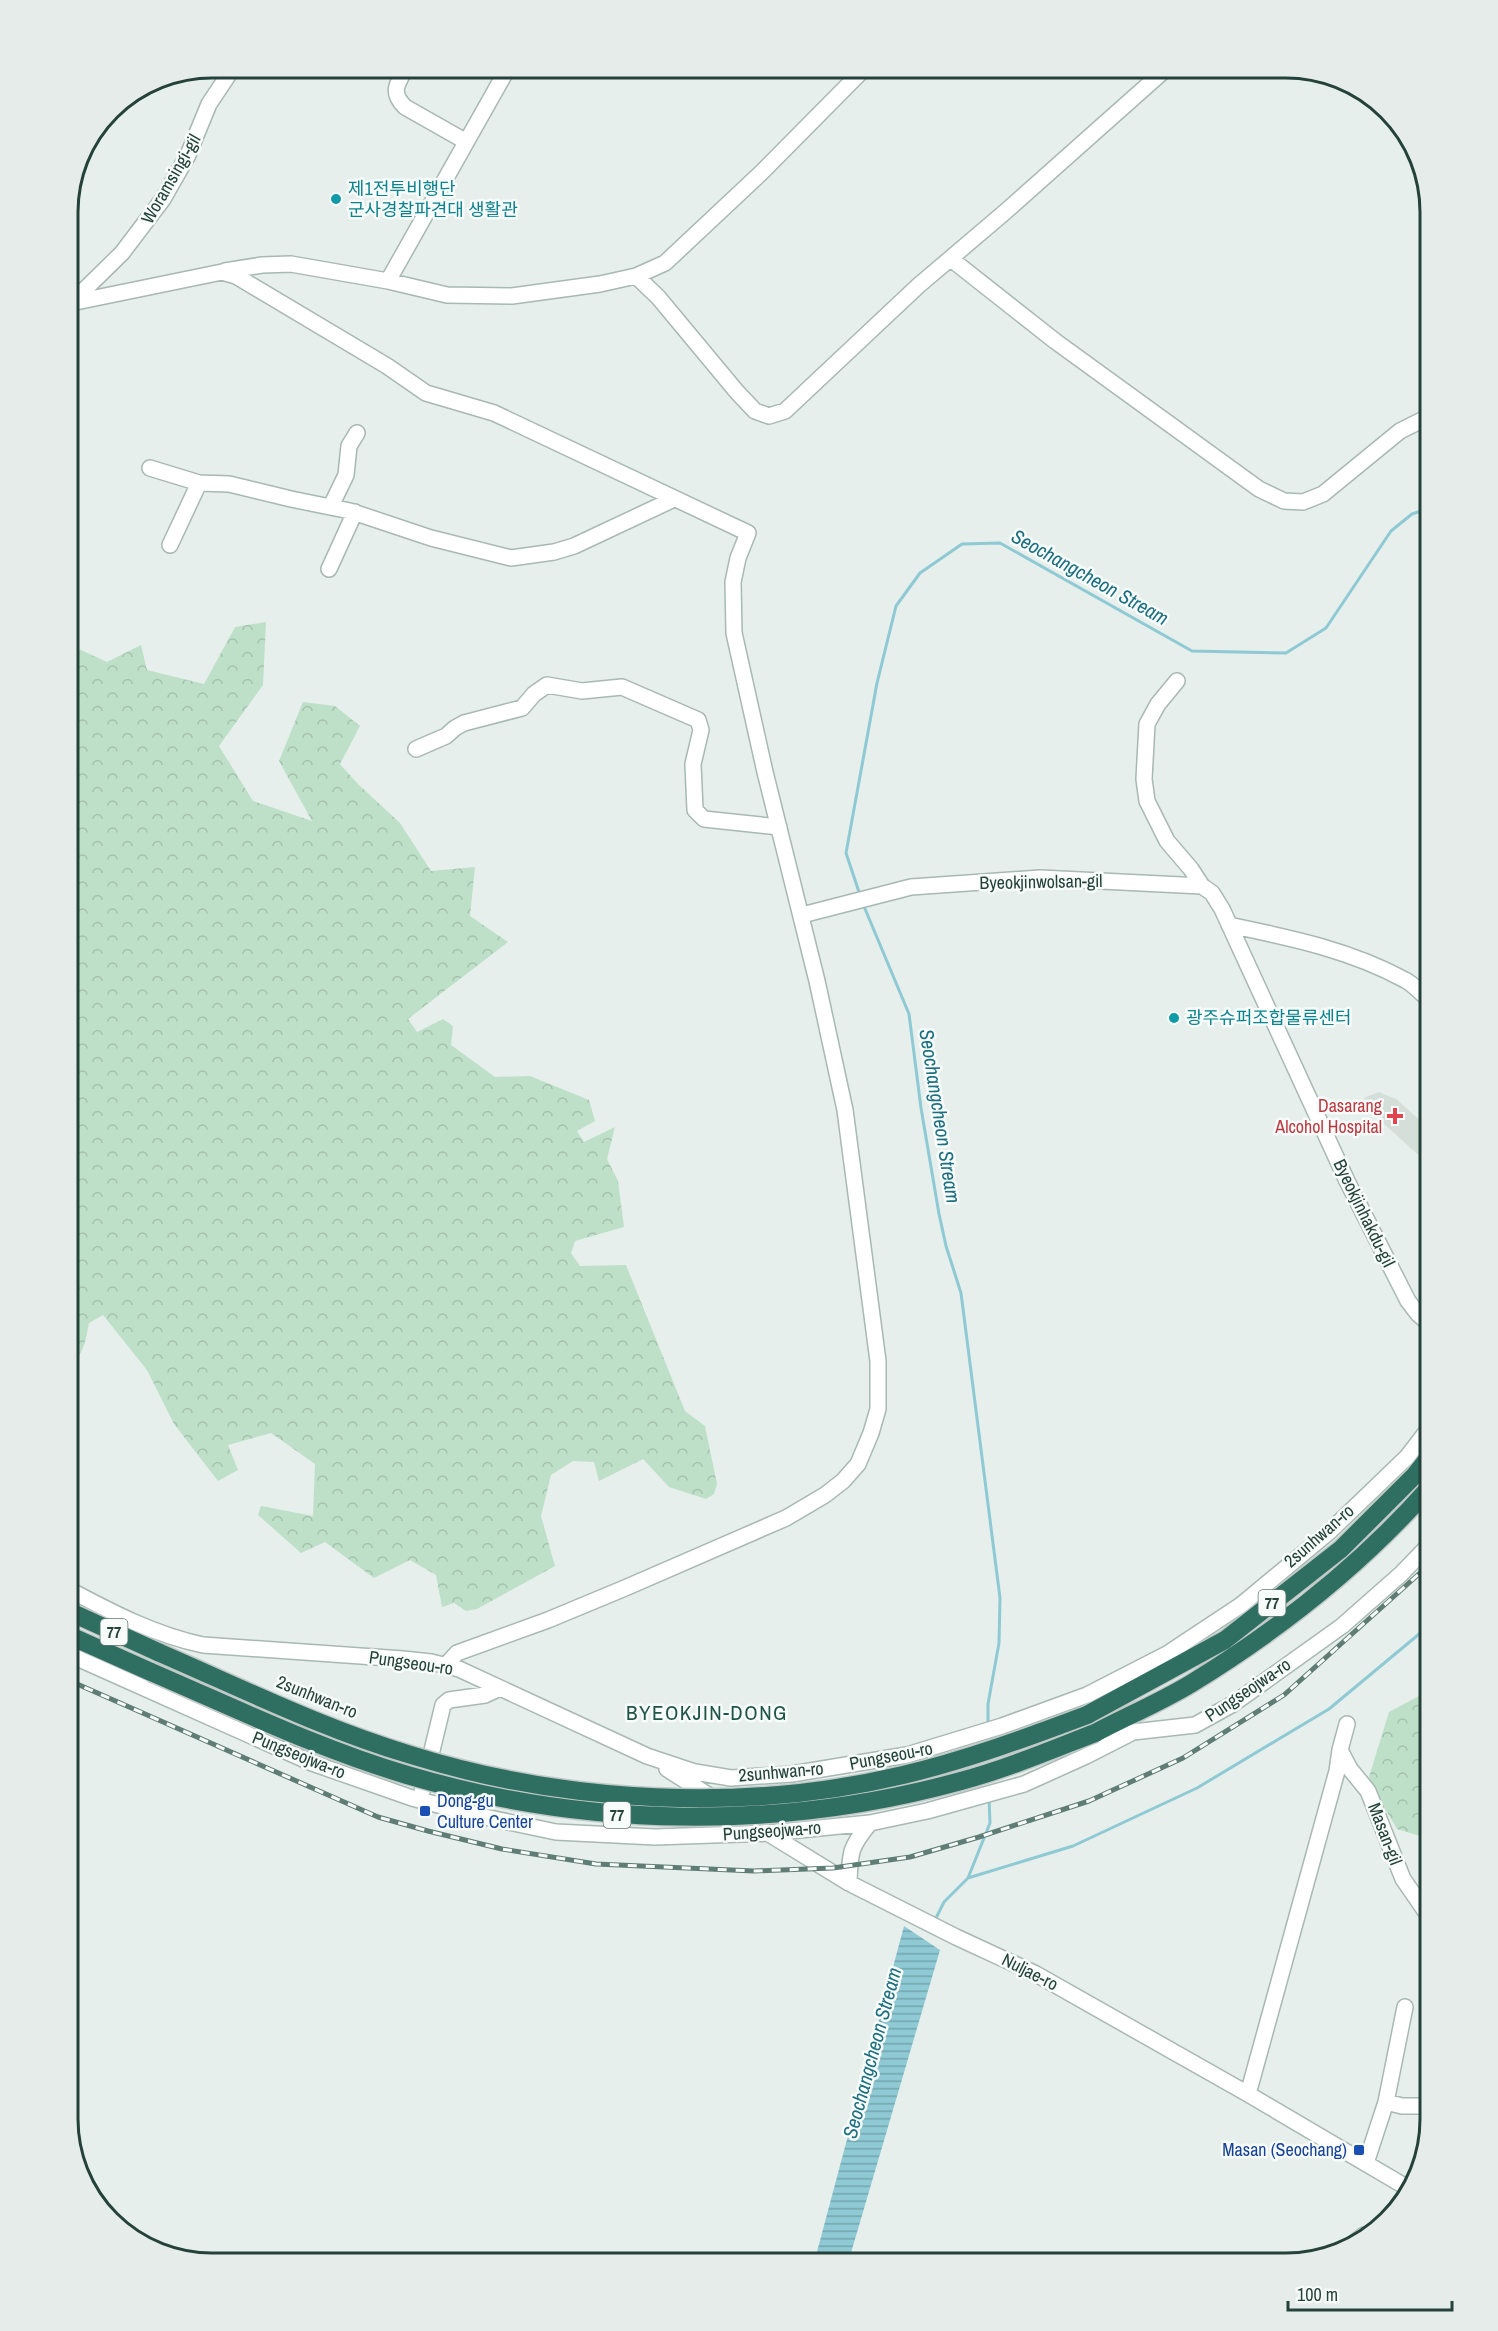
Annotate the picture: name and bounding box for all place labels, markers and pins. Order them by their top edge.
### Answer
place label: 제1전투비행단 군사경찰파견대 생활관 [348,176,518,222]
marker: 제1전투비행단 군사경찰파견대 생활관 [329,192,343,206]
place label: 광주슈퍼조합물류센터 [1186,1005,1352,1030]
marker: 광주슈퍼조합물류센터 [1167,1011,1181,1025]
place label: Dasarang Alcohol Hospital [1274,1093,1383,1139]
marker: Dasarang Alcohol Hospital [1386,1107,1404,1125]
place label: Dong-gu Culture Center [437,1788,533,1834]
marker: Dong-gu Culture Center [418,1804,432,1818]
place label: Masan (Seochang) [1222,2137,1347,2162]
marker: Masan (Seochang) [1352,2143,1366,2157]

